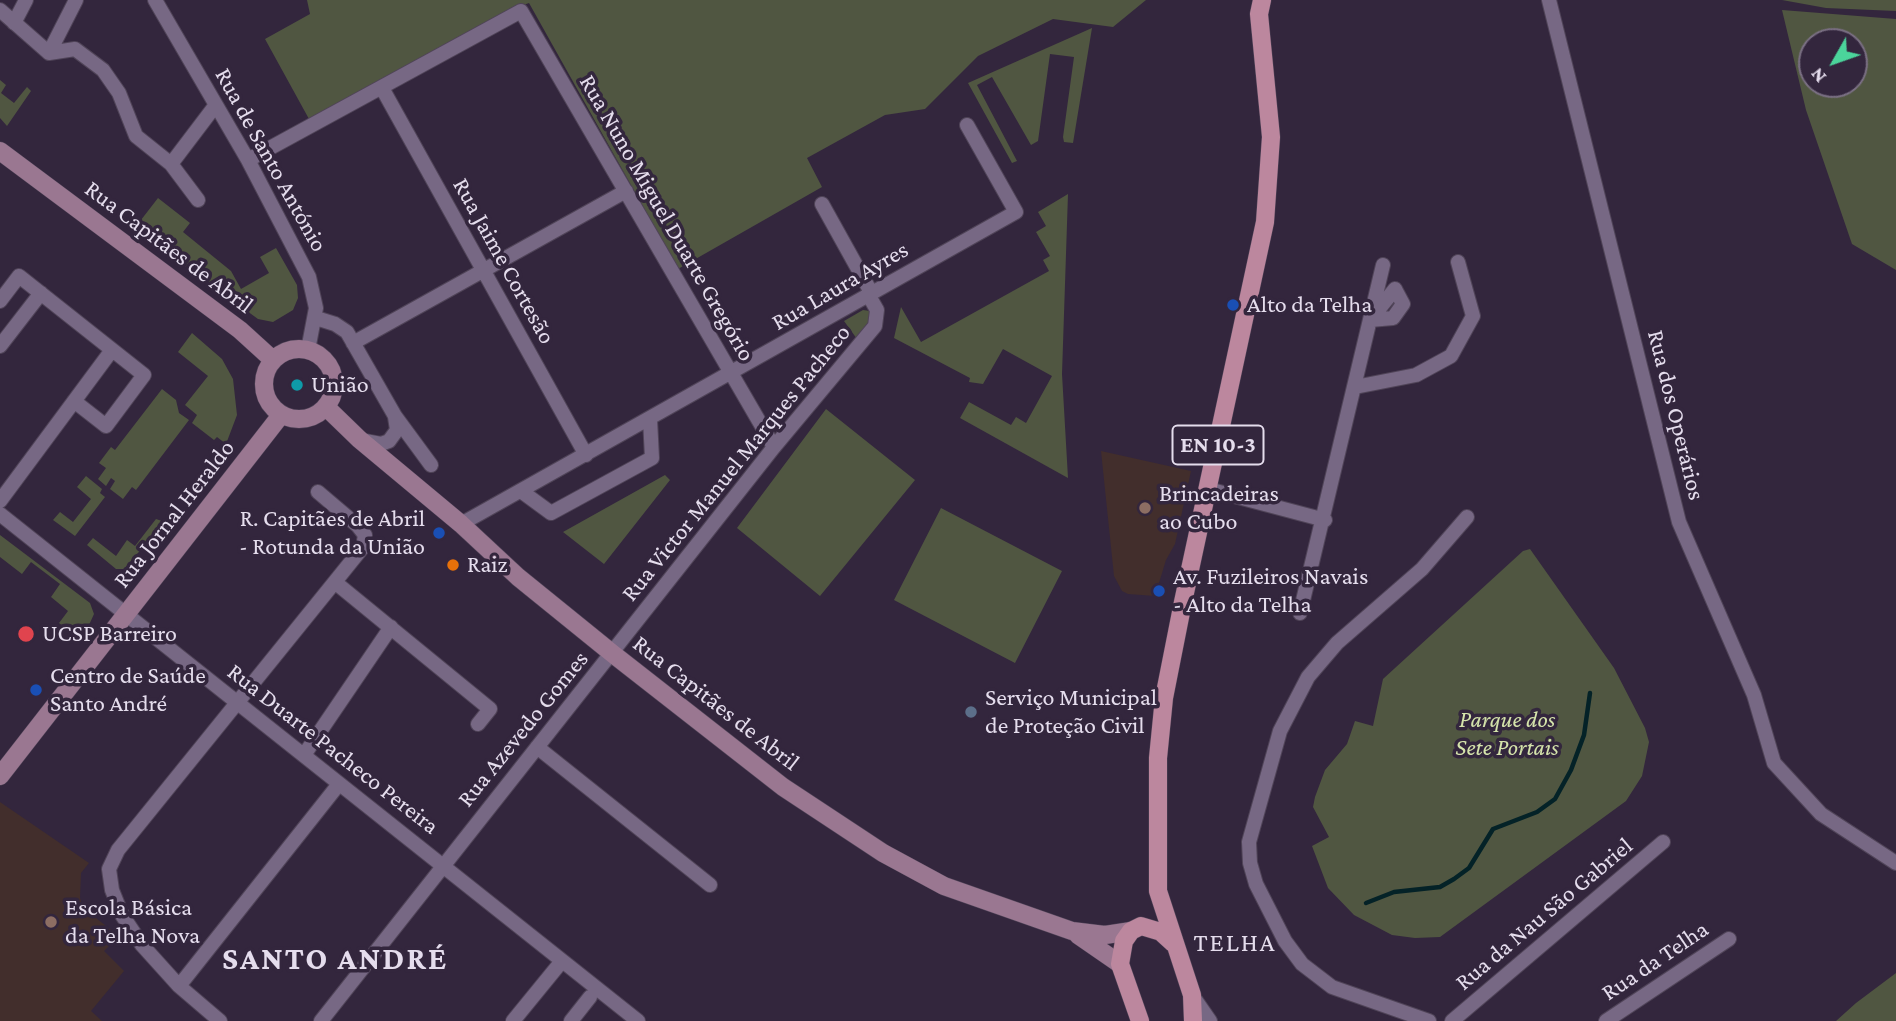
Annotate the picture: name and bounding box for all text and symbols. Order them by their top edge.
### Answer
north arrow [1798,28,1868,98]
street label: Rua de Santo António [209,63,333,257]
text: N [1806,64,1830,87]
street label: Rua Nuno Miguel Duarte Gregório [573,70,761,366]
street label: Rua Jaime Cortesão [446,173,562,349]
street label: Rua Capitães de Abril [79,174,259,320]
street label: Rua Laura Ayres [767,235,913,337]
place label: Alto da Telha [1247,291,1372,319]
marker: Alto da Telha [1225,297,1241,313]
street label: Rua Victor Manuel Marques Pacheco [615,319,857,607]
street label: Rua dos Operários [1641,327,1711,503]
place label: União [311,371,369,399]
marker: União [289,377,305,393]
road number: EN 10-3 [1172,426,1264,464]
street label: Rua Jornal Heraldo [107,434,241,594]
place label: Brincadeiras ao Cubo [1159,480,1279,536]
marker: Brincadeiras ao Cubo [1137,500,1153,516]
place label: R. Capitães de Abril - Rotunda da União [239,505,425,561]
marker: R. Capitães de Abril - Rotunda da União [431,525,447,541]
place label: Raiz [467,551,508,579]
marker: Raiz [445,557,461,573]
place label: Av. Fuzileiros Navais - Alto da Telha [1173,563,1368,619]
marker: Av. Fuzileiros Navais - Alto da Telha [1151,583,1167,599]
place label: UCSP Barreiro [42,620,177,648]
marker: UCSP Barreiro [16,624,36,644]
street label: Rua Capitães de Abril [627,629,805,777]
street label: Rua Azevedo Gomes [451,645,595,813]
street label: Rua Duarte Pacheco Pereira [221,657,445,841]
place label: Centro de Saúde Santo André [50,662,206,718]
marker: Centro de Saúde Santo André [28,682,44,698]
place label: Serviço Municipal de Proteção Civil [985,684,1157,740]
marker: Serviço Municipal de Proteção Civil [963,704,979,720]
park label: Parque dos Sete Portais [1455,706,1559,762]
street label: Rua da Nau São Gabriel [1449,831,1639,997]
place label: Escola Básica da Telha Nova [65,894,200,950]
marker: Escola Básica da Telha Nova [43,914,59,930]
street label: Rua da Telha [1596,915,1714,1007]
district label: TELHA [1194,927,1276,959]
district label: SANTO ANDRÉ [223,940,447,978]

